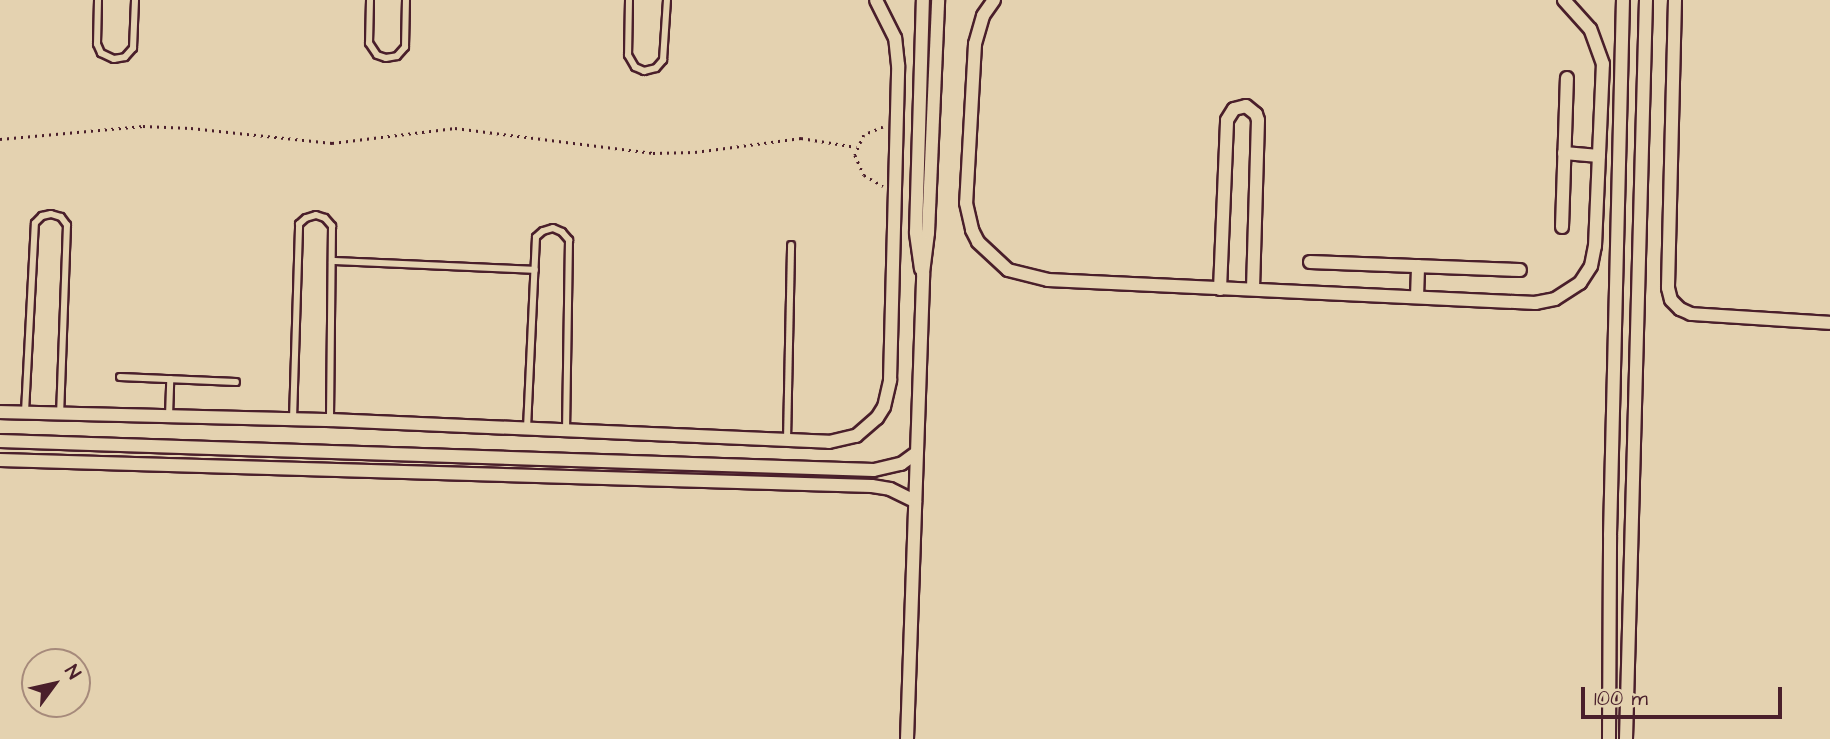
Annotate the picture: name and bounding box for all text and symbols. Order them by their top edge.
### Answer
north arrow [21,648,91,718]
text: N [58,660,87,685]
scale bar [1585,672,1786,716]
text: 100 m [1594,684,1648,713]

